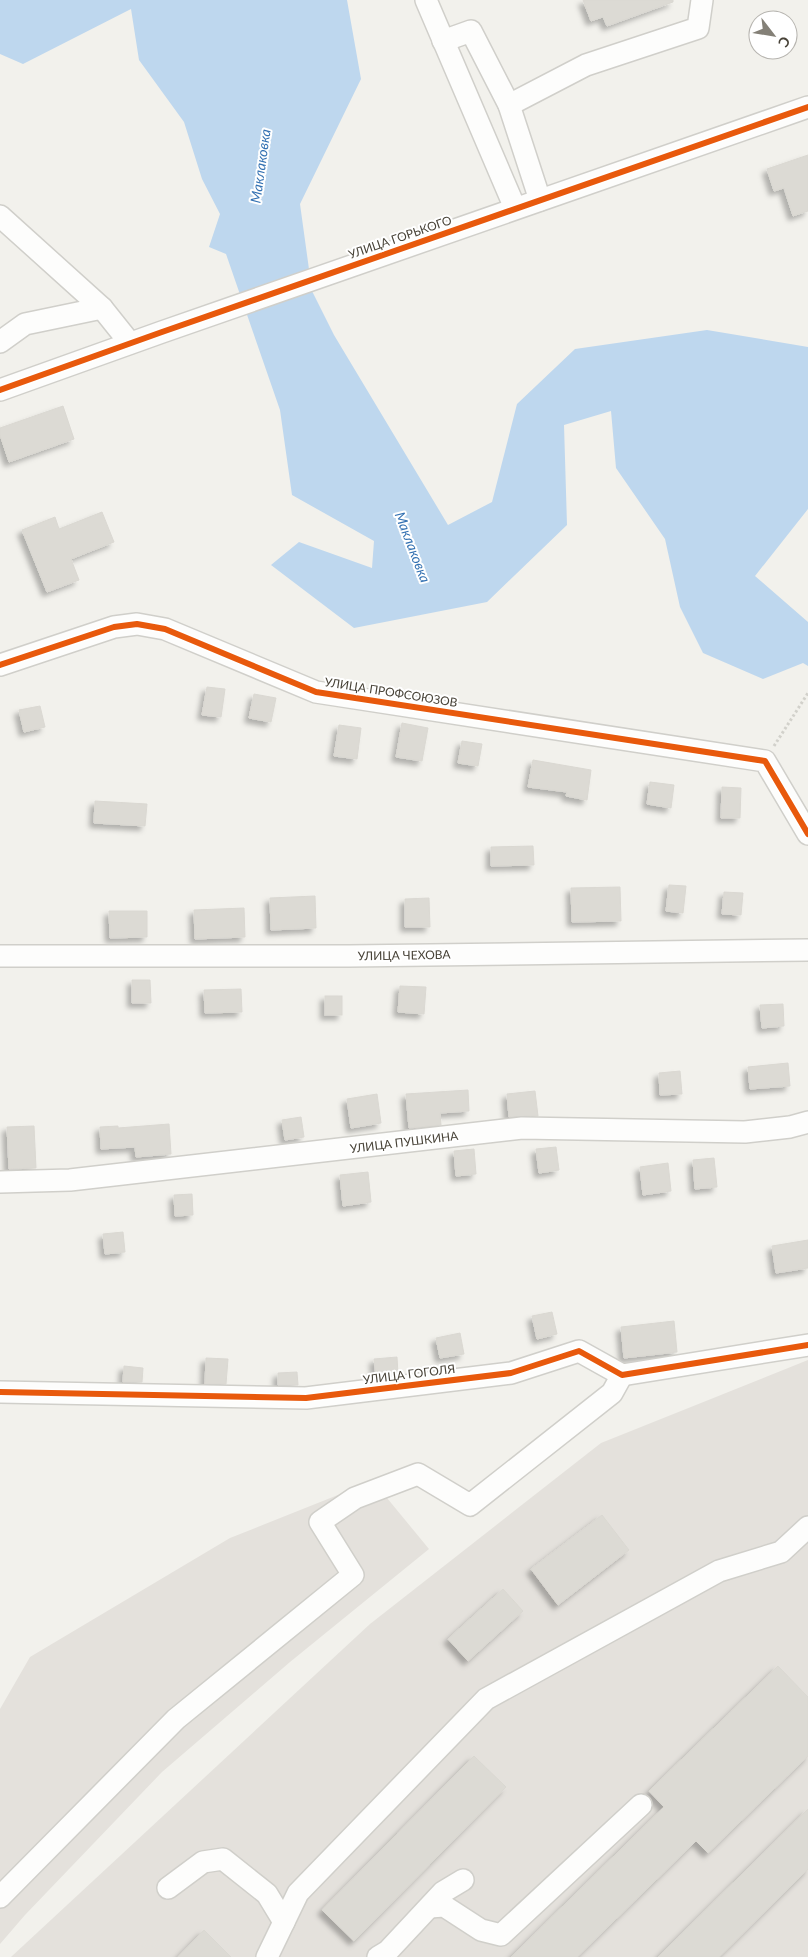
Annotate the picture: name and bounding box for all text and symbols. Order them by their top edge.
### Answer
north arrow [748,10,798,60]
text: С [775,34,794,51]
water label: Маклаковка [246,128,274,204]
street label: УЛИЦА ГОРЬКОГО [346,212,454,262]
water label: Маклаковка [392,509,434,585]
street label: УЛИЦА ПРОФСОЮЗОВ [323,674,459,710]
street label: УЛИЦА ЧЕХОВА [357,947,451,963]
street label: УЛИЦА ПУШКИНА [349,1128,460,1156]
street label: УЛИЦА ГОГОЛЯ [362,1361,456,1387]

